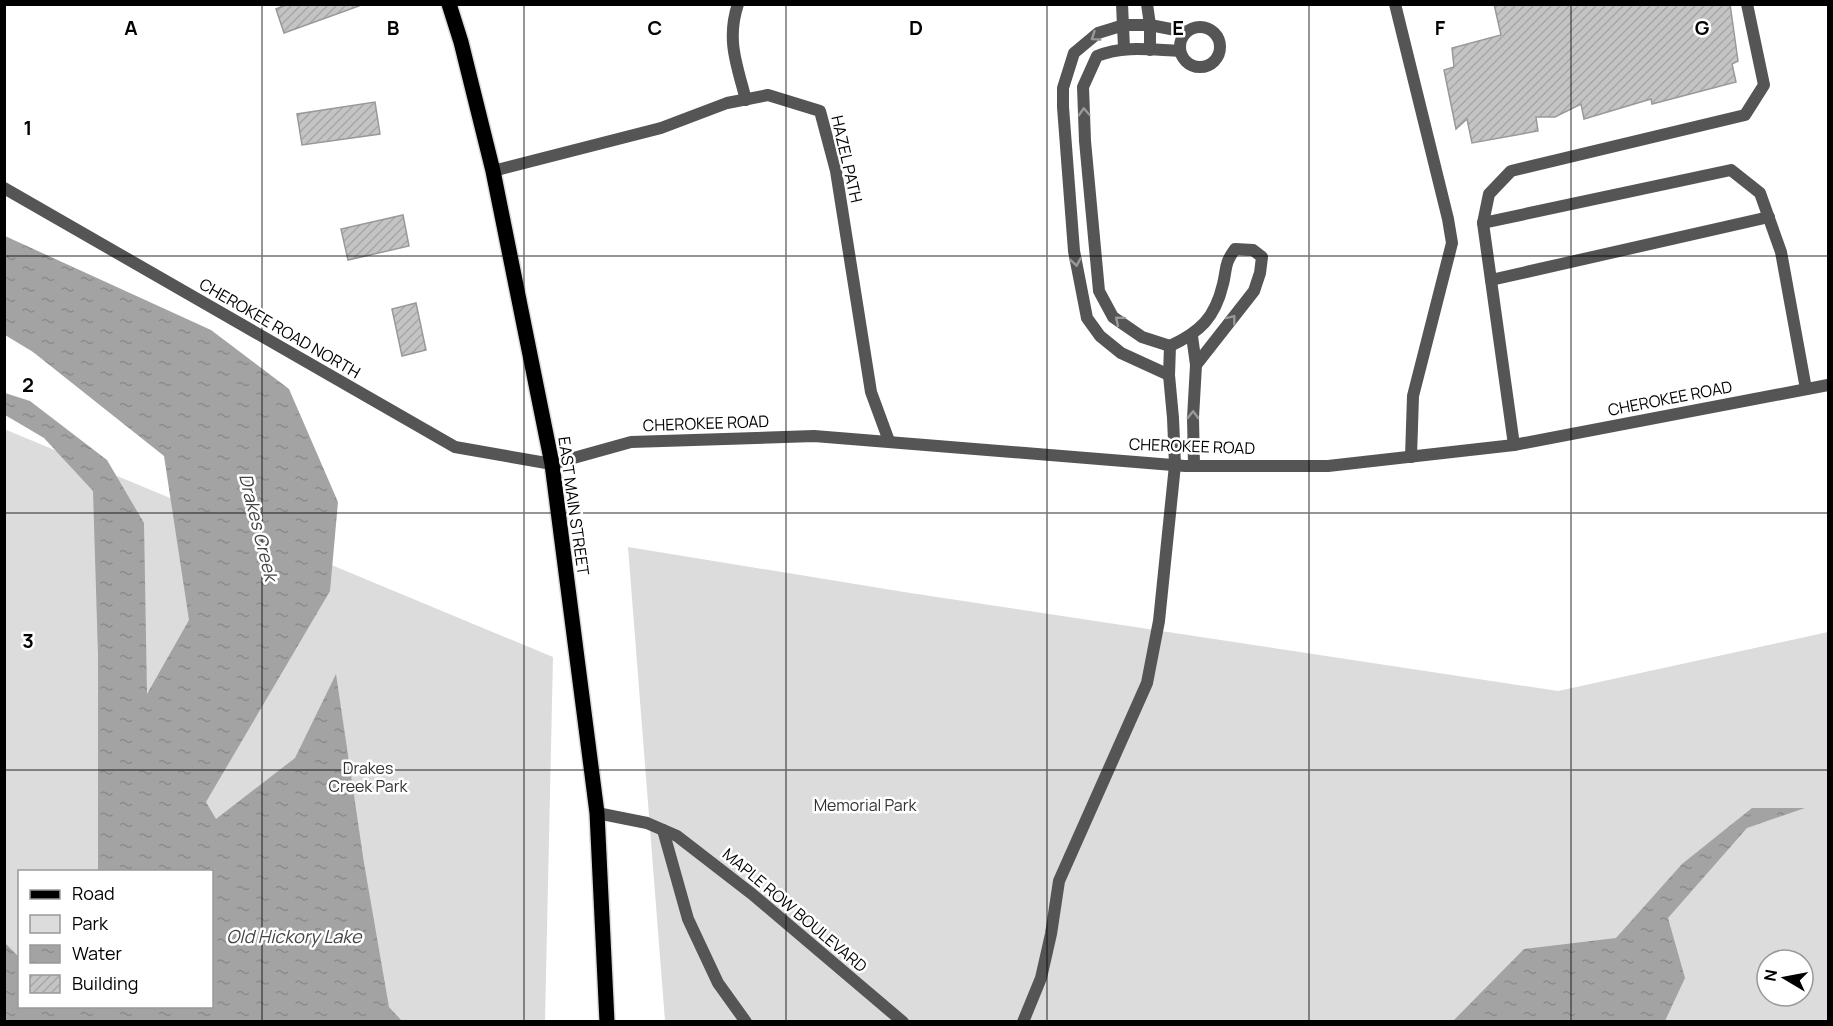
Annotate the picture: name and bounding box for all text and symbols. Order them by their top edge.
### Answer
text: A [124,14,138,41]
text: B [387,14,400,41]
text: C [648,14,662,41]
text: D [909,14,923,41]
text: E [1172,14,1184,41]
text: F [1435,14,1446,41]
text: G [1695,14,1710,41]
one-way arrow [1090,30,1101,41]
one-way arrow [1078,107,1091,116]
street label: HAZEL PATH [826,113,868,205]
text: 1 [24,114,32,141]
one-way arrow [1069,256,1082,266]
street label: CHEROKEE ROAD NORTH [195,273,365,383]
one-way arrow [1225,315,1236,326]
one-way arrow [1115,317,1126,328]
text: 2 [22,371,34,398]
street label: CHEROKEE ROAD [1606,375,1734,421]
street label: CHEROKEE ROAD [642,410,770,436]
one-way arrow [1187,411,1200,420]
street label: CHEROKEE ROAD [1128,433,1256,459]
street label: EAST MAIN STREET [553,435,595,577]
water label: Drakes Creek [234,471,285,586]
text: 3 [22,627,34,654]
park label: Drakes Creek Park [329,757,408,797]
park label: Memorial Park [814,794,917,816]
street label: MAPLE ROW BOULEVARD [718,843,872,977]
legend [18,870,213,1008]
text: Road [72,881,115,905]
text: Park [72,911,109,935]
water label: Old Hickory Lake [226,924,363,948]
text: Water [72,941,122,965]
north arrow [1755,948,1815,1008]
text: N [1758,968,1782,983]
text: Building [72,971,138,995]

